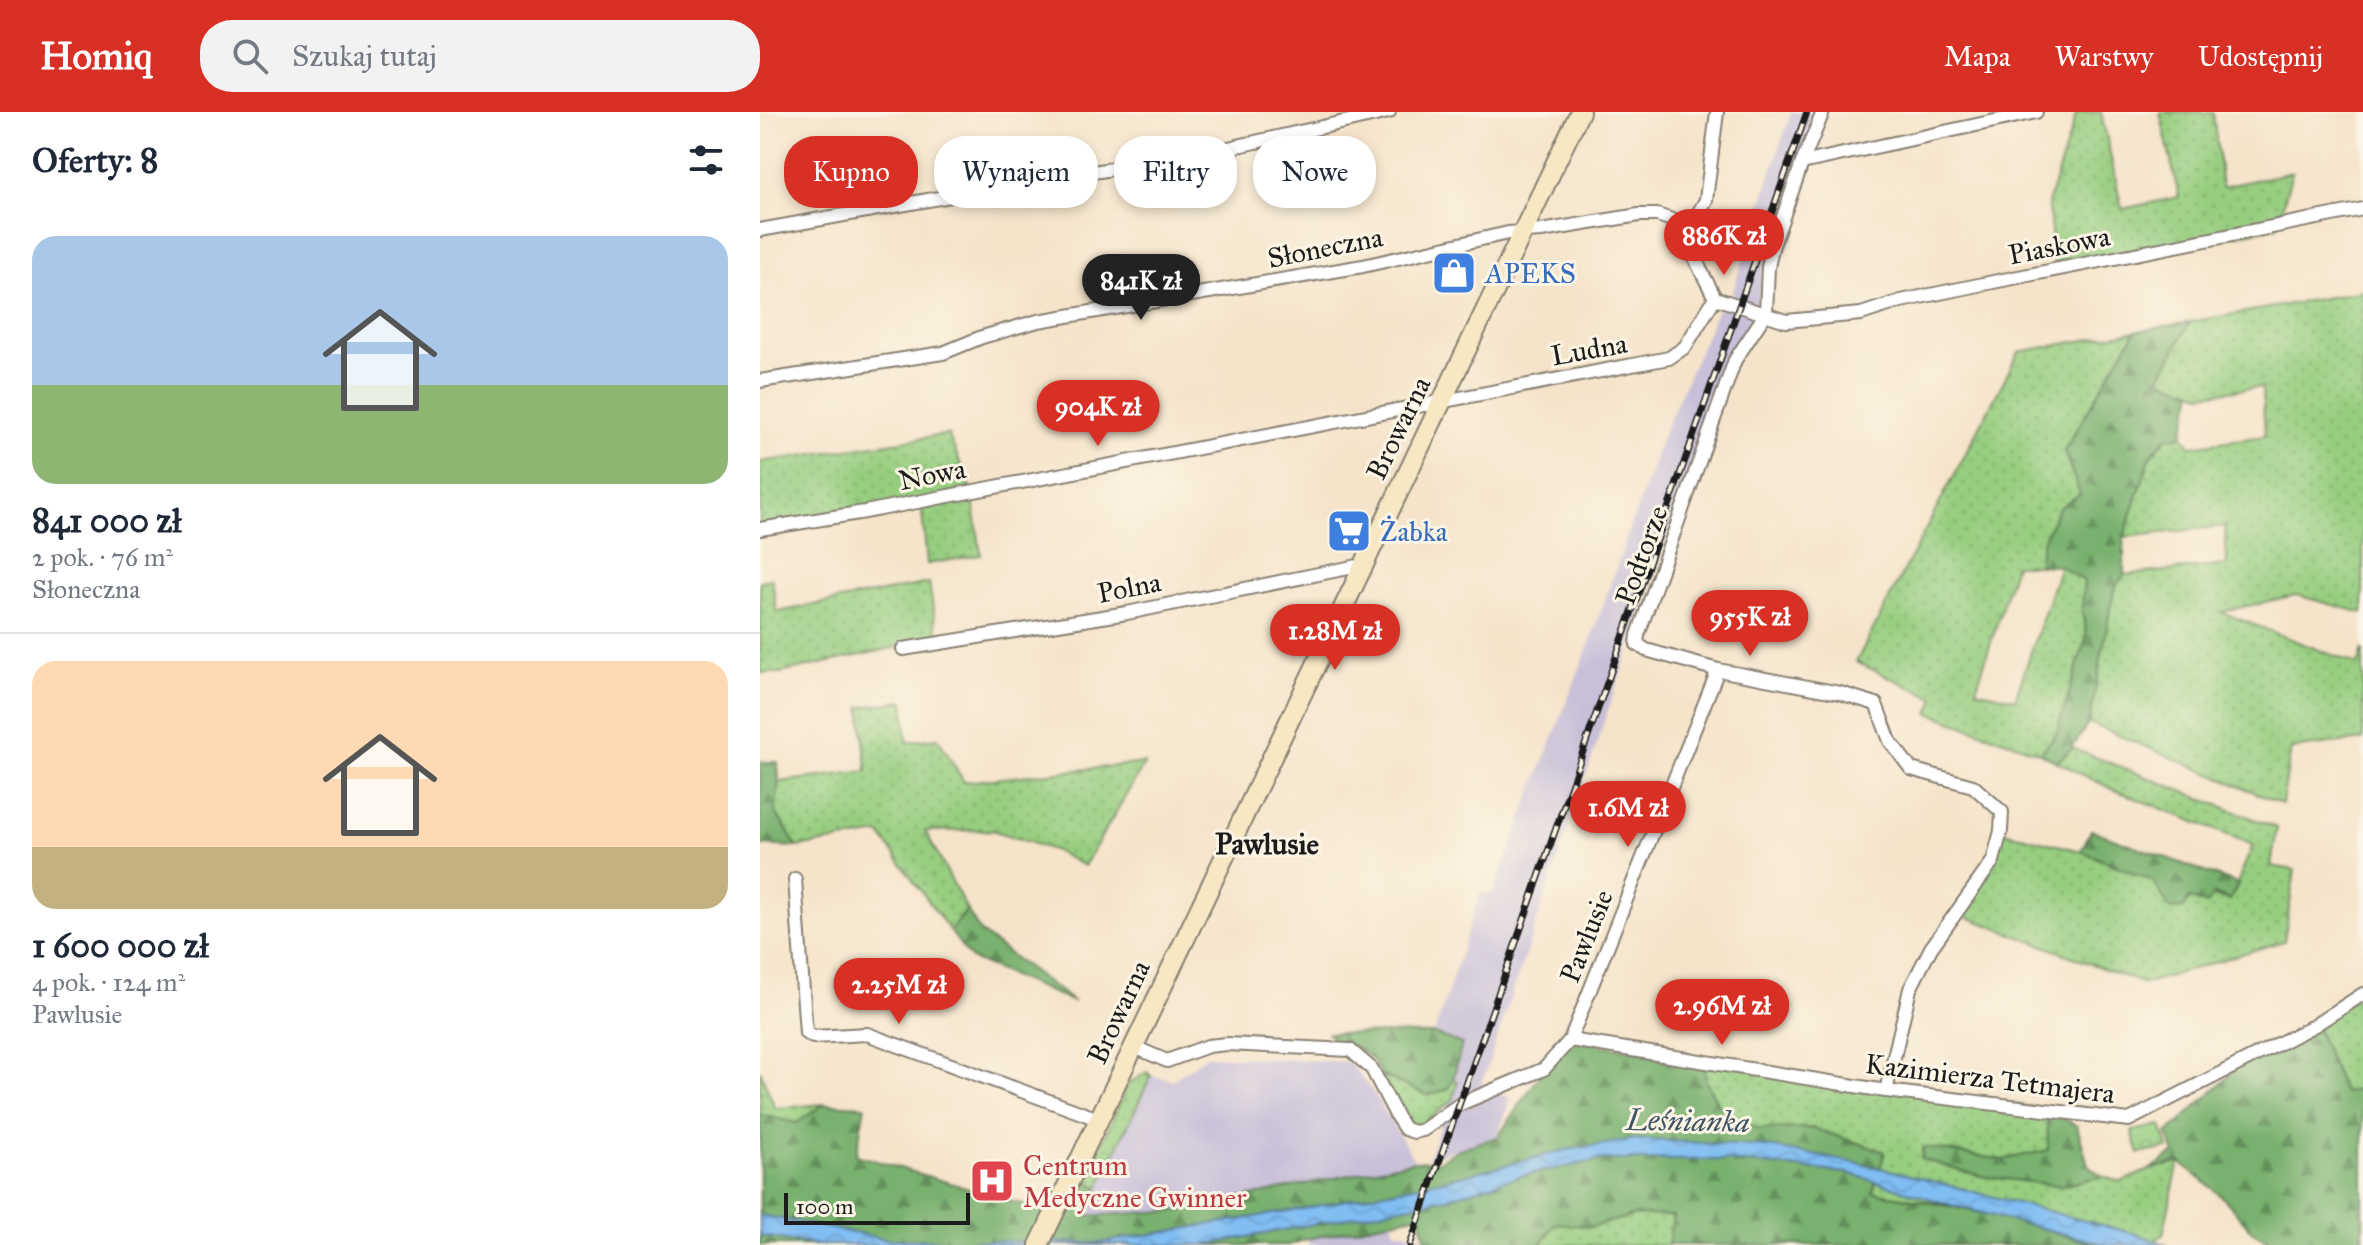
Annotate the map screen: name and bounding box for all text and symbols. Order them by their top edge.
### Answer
search box [200,20,760,92]
text: Homiq [40,33,152,79]
icon: search [228,34,272,78]
text: Szukaj tutaj [292,38,437,74]
text: Mapa [1944,39,2011,74]
text: Warstwy [2055,39,2154,74]
text: Udostępnij [2198,39,2323,74]
chip: Kupno [784,136,918,208]
chip: Wynajem [934,136,1098,208]
chip: Filtry [1114,136,1237,208]
chip: Nowe [1253,136,1376,208]
icon: filters [684,138,728,182]
text: Oferty: 8 [32,140,158,181]
pin: 886K zł [1650,209,1798,277]
street label: Piaskowa [2005,218,2113,272]
street label: Słoneczna [1265,219,1386,276]
text: 886K zł [1682,219,1766,251]
shop icon: APEKS [1430,249,1478,297]
pin: 841K zł [1067,254,1215,322]
place label: APEKS [1484,256,1576,291]
text: 841K zł [1100,264,1182,296]
icon: home [308,288,452,432]
street label: Ludna [1548,326,1630,373]
street label: Browarna [1358,371,1438,486]
pin: 904K zł [1024,380,1172,448]
text: 904K zł [1055,390,1141,422]
street label: Nowa [896,451,969,498]
text: 841 000 zł [32,500,181,541]
street label: Podtorze [1607,501,1676,610]
supermarket icon: Żabka [1325,507,1373,555]
place label: Żabka [1380,514,1448,549]
text: 2 pok. · 76 m² [32,541,173,573]
street label: Polna [1094,564,1164,611]
text: Słoneczna [32,573,140,605]
pin: 955K zł [1676,590,1824,658]
text: 955K zł [1709,600,1791,632]
pin: 1.28M zł [1252,604,1418,672]
text: 1.28M zł [1288,614,1382,646]
icon: home [308,713,452,857]
pin: 1.6M zł [1554,781,1702,849]
text: 1.6M zł [1588,791,1668,823]
district label: Pawlusie [1215,826,1320,862]
street label: Pawlusie [1552,885,1621,988]
text: 1 600 000 zł [32,925,209,966]
street label: Browarna [1079,955,1158,1070]
pin: 2.25M zł [816,958,982,1026]
text: 4 pok. · 124 m² [32,966,185,998]
text: 2.25M zł [852,968,946,1000]
pin: 2.96M zł [1639,979,1805,1047]
text: 2.96M zł [1673,989,1771,1021]
text: Pawlusie [32,998,122,1030]
street label: Kazimierza Tetmajera [1863,1046,2117,1111]
water label: Leśnianka [1624,1102,1750,1140]
place label: Centrum Medyczne Gwinner [1023,1148,1247,1215]
hospital icon: Centrum Medyczne Gwinner [968,1157,1016,1205]
scale bar [784,1189,970,1225]
text: 100 m [796,1193,853,1220]

